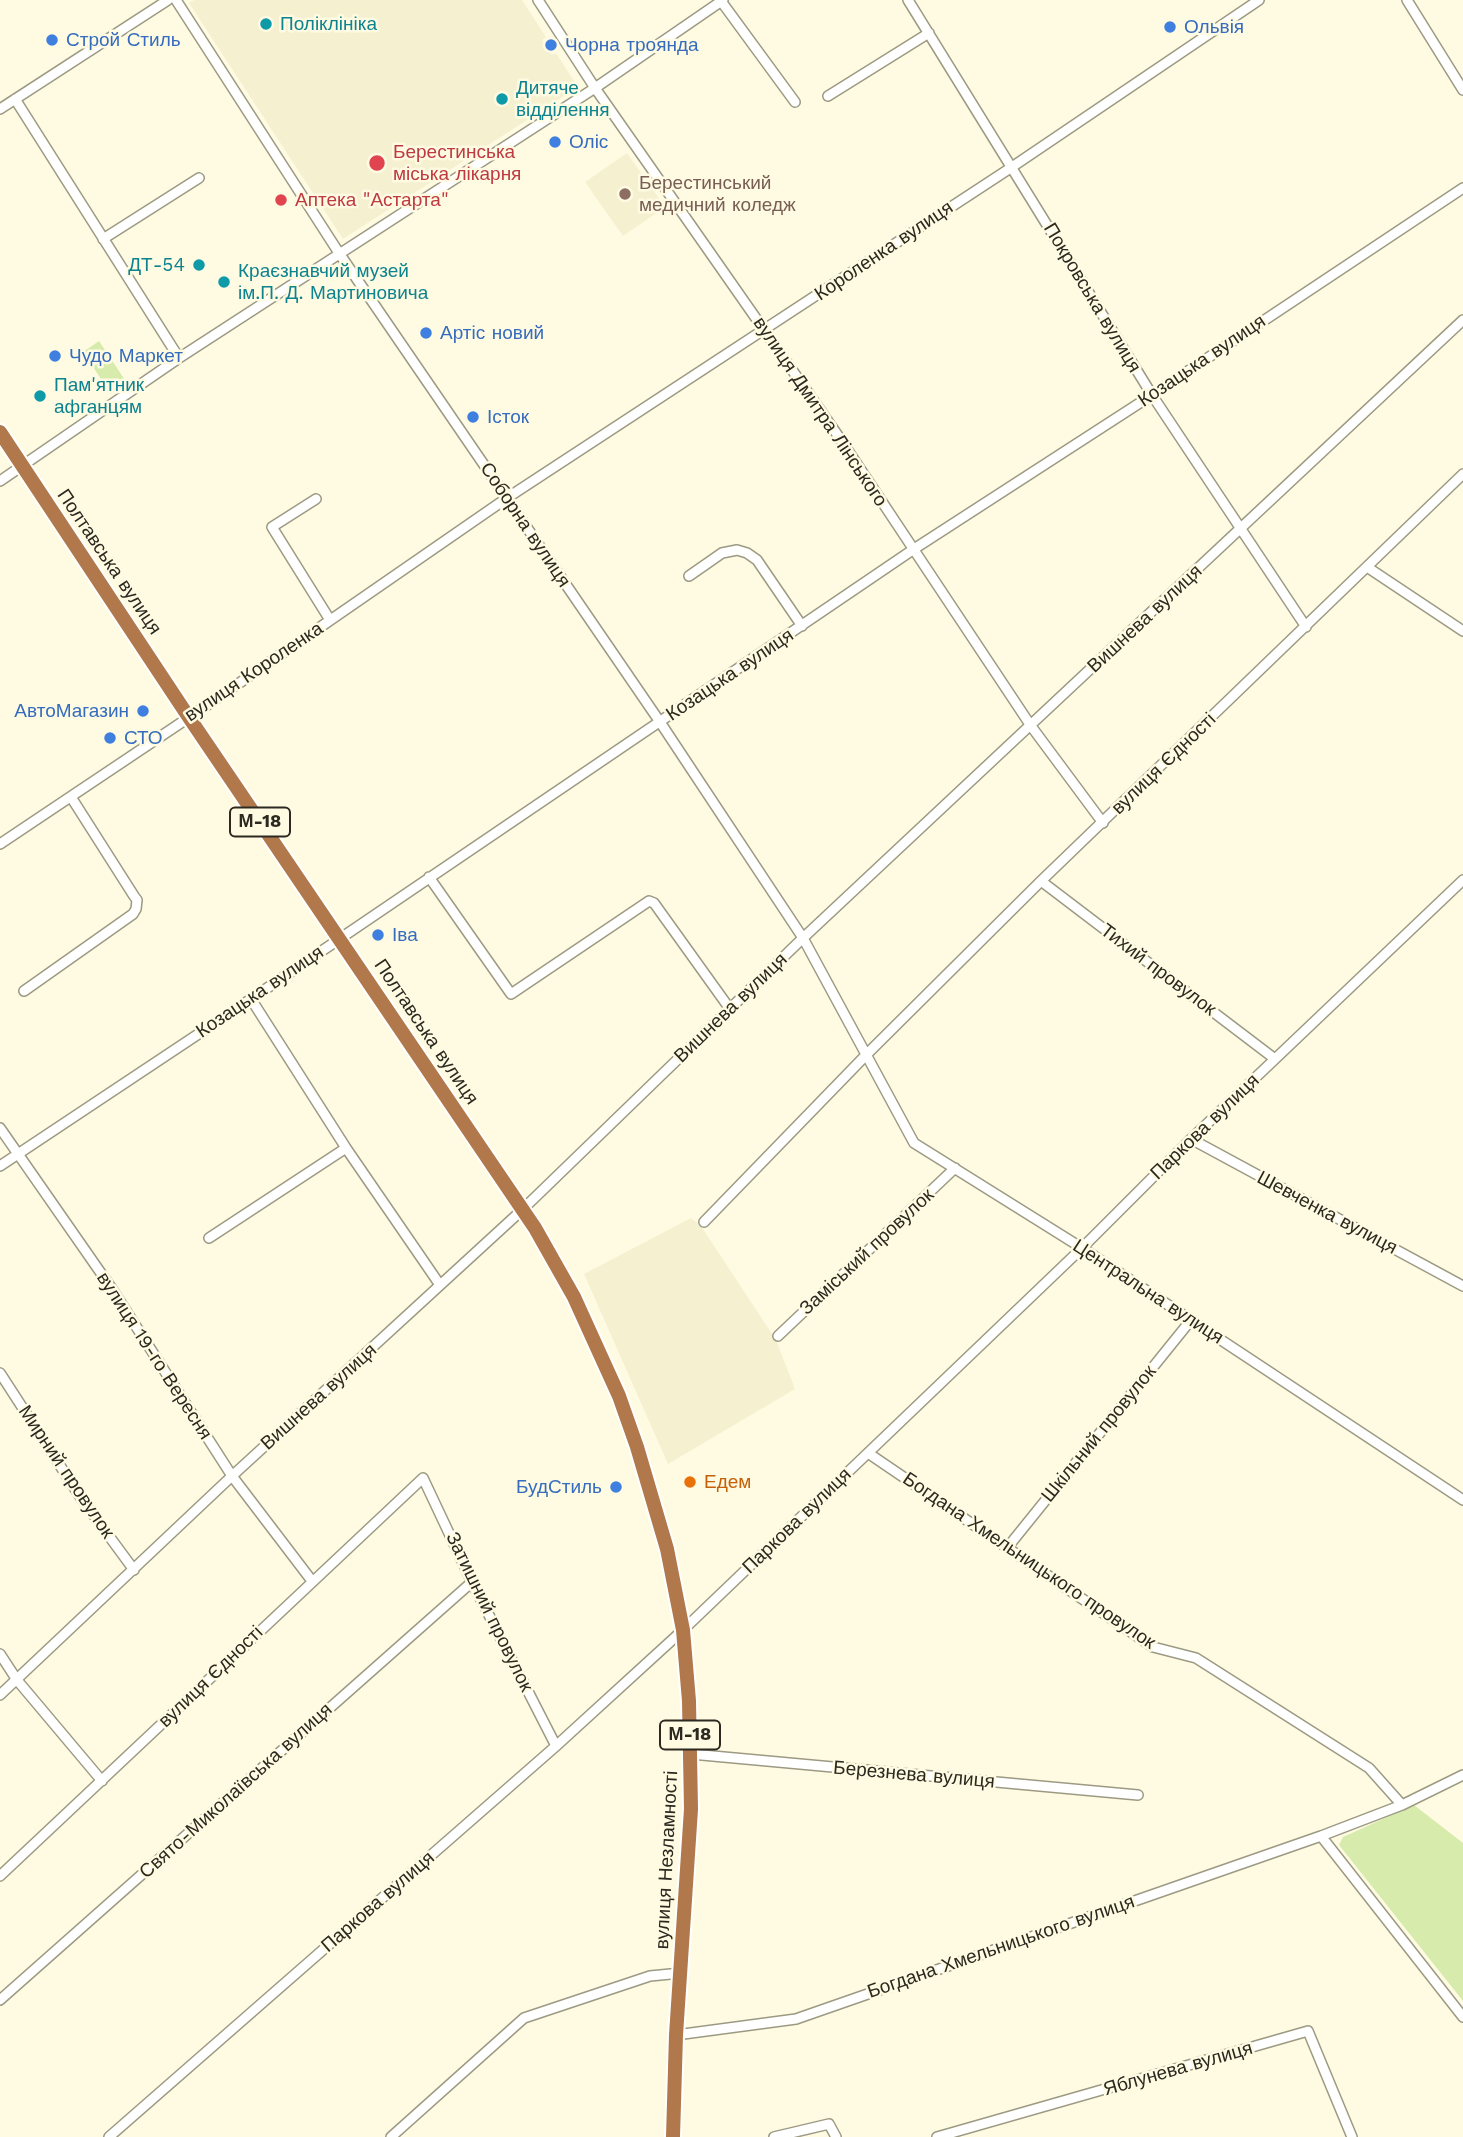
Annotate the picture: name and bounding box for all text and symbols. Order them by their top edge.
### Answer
place label: Поліклініка [280,13,377,35]
marker: Поліклініка [258,16,274,32]
place label: Ольвія [1184,16,1244,38]
marker: Ольвія [1162,19,1178,35]
place label: Строй Стиль [66,29,181,51]
marker: Строй Стиль [44,32,60,48]
place label: Чорна троянда [565,34,699,56]
marker: Чорна троянда [543,37,559,53]
place label: Дитяче відділення [516,77,610,121]
marker: Дитяче відділення [494,91,510,107]
place label: Оліс [569,131,608,153]
marker: Оліс [547,134,563,150]
place label: Берестинська міська лікарня [393,141,521,185]
marker: Берестинська міська лікарня [367,153,387,173]
place label: Берестинський медичний коледж [639,172,796,216]
marker: Берестинський медичний коледж [617,186,633,202]
place label: Аптека "Астарта" [295,189,449,211]
marker: Аптека "Астарта" [273,192,289,208]
street label: Короленка вулиця [811,196,957,306]
street label: Покровська вулиця [1038,219,1146,377]
place label: ДТ-54 [128,254,185,276]
marker: ДТ-54 [191,257,207,273]
place label: Краєзнавчий музей ім.П. Д. Мартиновича [238,260,428,304]
marker: Краєзнавчий музей ім.П. Д. Мартиновича [216,274,232,290]
street label: Козацька вулиця [1134,310,1270,412]
street label: вулиця Дмитра Лінського [748,313,892,511]
place label: Артіс новий [440,322,544,344]
marker: Артіс новий [418,325,434,341]
place label: Чудо Маркет [69,345,183,367]
marker: Чудо Маркет [47,348,63,364]
place label: Пам'ятник афганцям [54,374,144,418]
marker: Пам'ятник афганцям [32,388,48,404]
place label: Істок [487,406,529,428]
marker: Істок [465,409,481,425]
street label: Соборна вулиця [475,458,575,592]
street label: Полтавська вулиця [52,485,166,639]
street label: Вишнева вулиця [1083,560,1207,678]
street label: вулиця Короленка [181,617,327,727]
street label: Козацька вулиця [662,624,798,726]
place label: АвтоМагазин [14,700,129,722]
marker: АвтоМагазин [135,703,151,719]
street label: вулиця Єдності [1107,708,1221,820]
place label: СТО [124,727,163,749]
marker: СТО [102,730,118,746]
road number: М-18 [230,808,290,836]
street label: Тихий провулок [1096,919,1220,1021]
place label: Іва [392,924,418,946]
marker: Іва [370,927,386,943]
street label: Козацька вулиця [192,941,328,1043]
street label: Вишнева вулиця [670,948,792,1068]
street label: Полтавська вулиця [369,955,483,1109]
street label: Паркова вулиця [1146,1069,1264,1185]
street label: Шевченка вулиця [1253,1166,1401,1260]
street label: Заміський провулок [795,1184,939,1320]
street label: Центральна вулиця [1068,1235,1228,1349]
street label: вулиця 19-го Вересня [91,1268,217,1444]
street label: Вишнева вулиця [256,1339,382,1455]
street label: Шкільний провулок [1037,1361,1161,1507]
street label: Мирний провулок [13,1401,119,1543]
street label: Паркова вулиця [738,1463,856,1579]
street label: Богдана Хмельницького провулок [898,1468,1160,1654]
place label: Едем [704,1471,751,1493]
marker: Едем [682,1474,698,1490]
place label: БудСтиль [516,1476,602,1498]
marker: БудСтиль [608,1479,624,1495]
street label: Затишний провулок [440,1528,538,1696]
street label: вулиця Єдності [154,1621,268,1733]
street label: Свято-Миколаївська вулиця [135,1698,337,1884]
road number: М-18 [660,1720,720,1750]
street label: Березнева вулиця [832,1757,996,1793]
street label: вулиця Незламності [651,1770,683,1950]
street label: Паркова вулиця [317,1847,439,1957]
street label: Богдана Хмельницького вулиця [864,1890,1138,2004]
street label: Яблунева вулиця [1101,2037,1255,2101]

